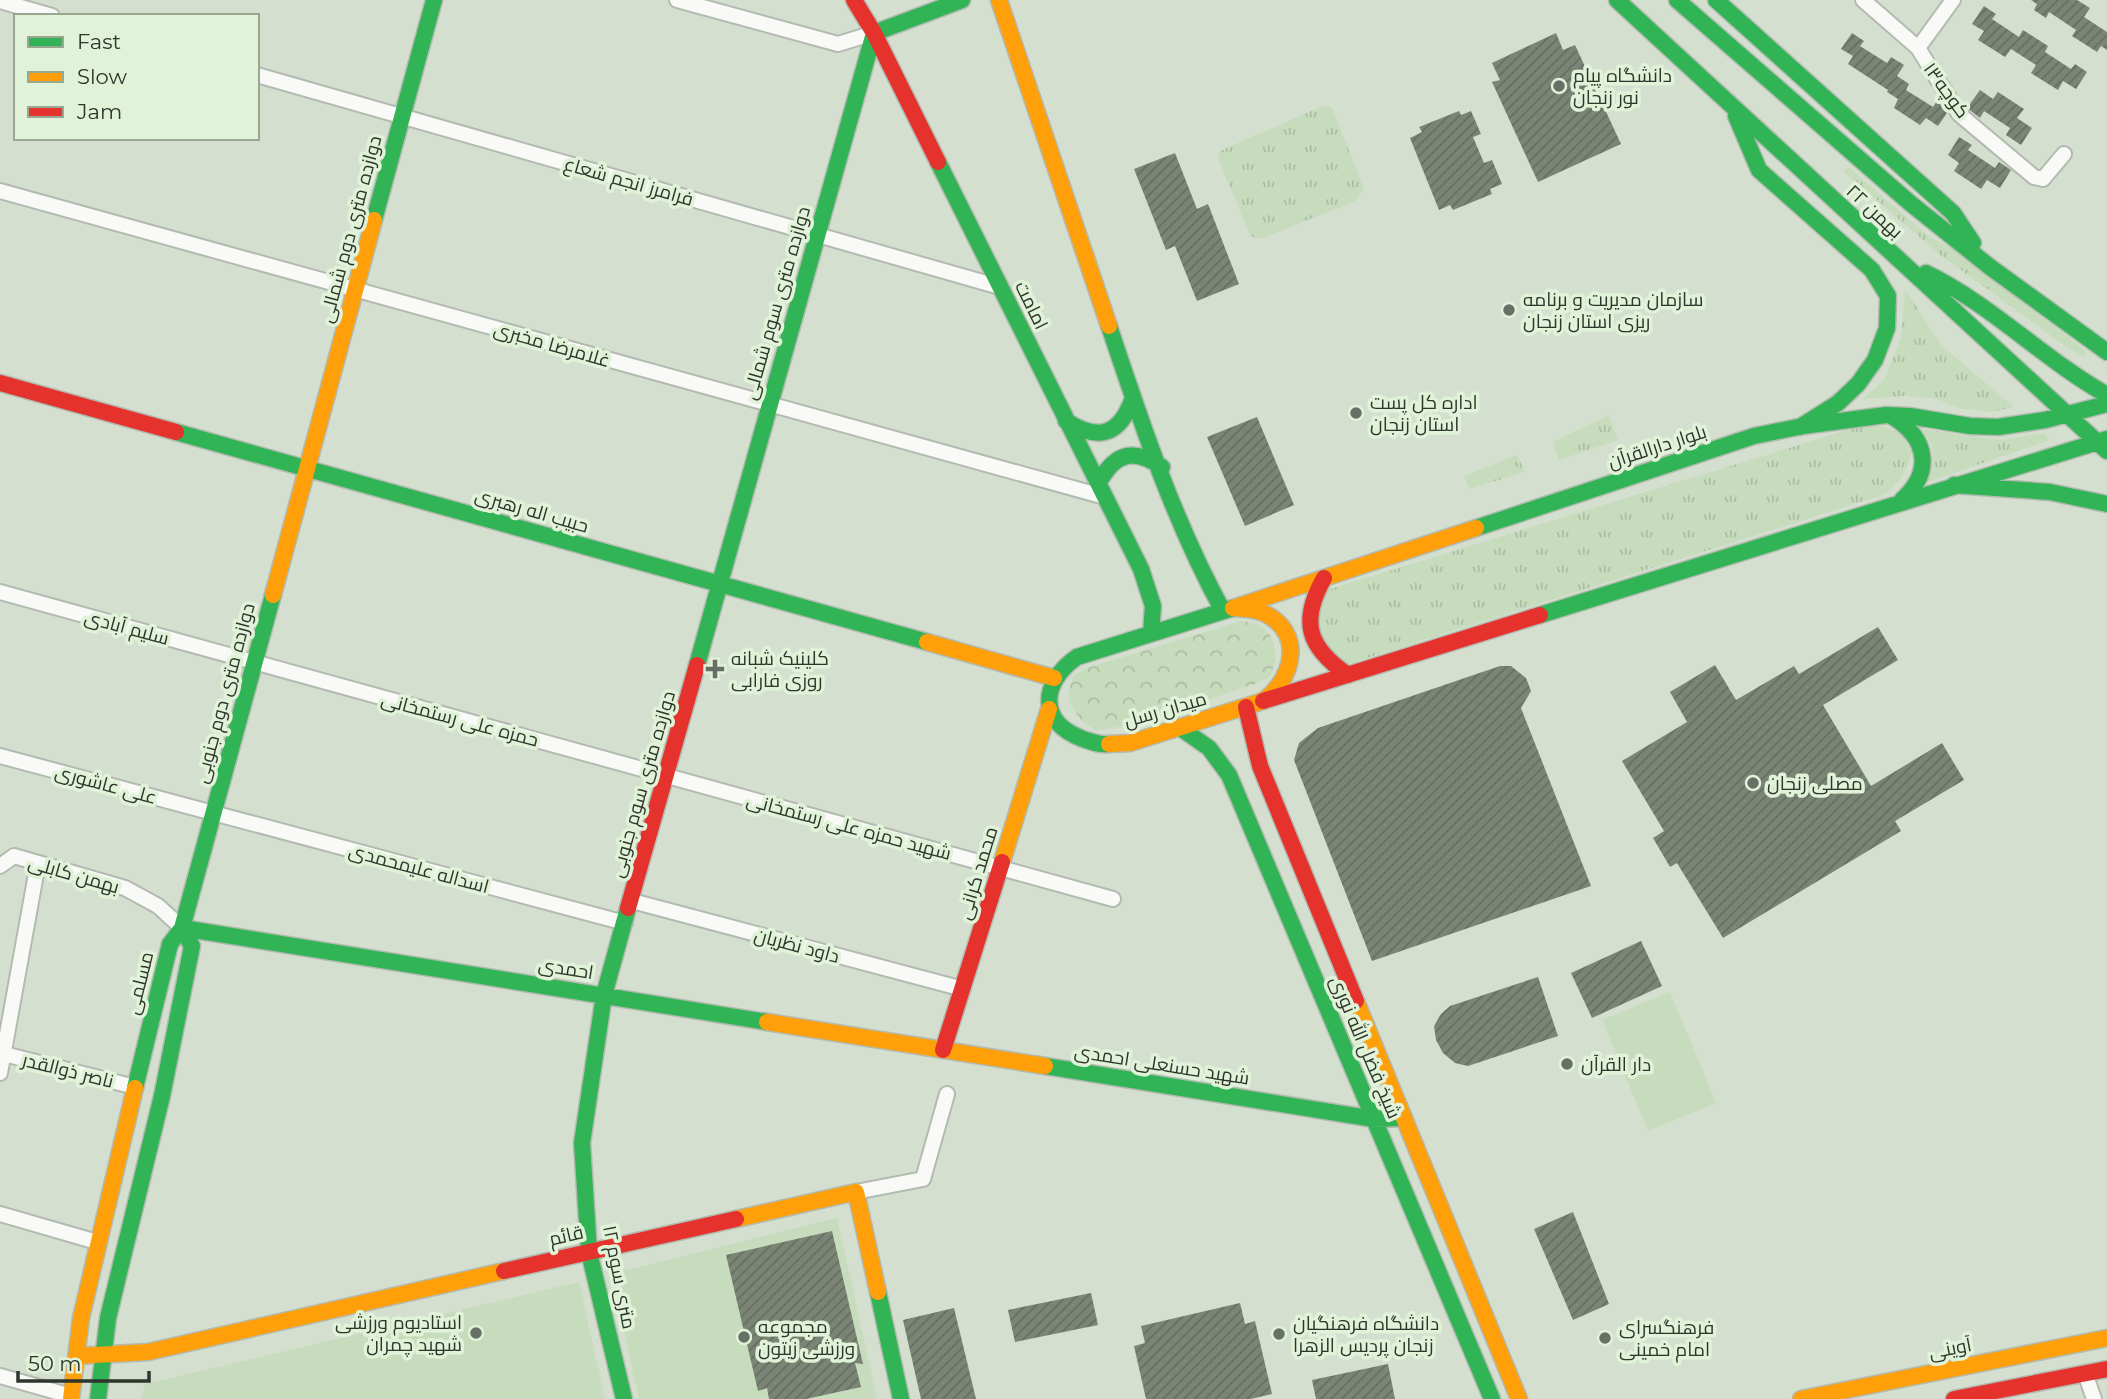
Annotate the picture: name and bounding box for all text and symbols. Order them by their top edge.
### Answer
legend [14,14,259,140]
text: Fast [77,29,121,54]
street label: کوچه۱۳ [1918,58,1974,123]
text: Slow [77,64,127,89]
place label: دانشگاه پیام نور زنجان [1573,64,1672,109]
marker: دانشگاه پیام نور زنجان [1551,78,1567,94]
text: Jam [76,99,122,124]
street label: دوازده متری دوم شمالی [314,133,388,326]
street label: فرامرز انجم شعاع [561,152,696,213]
street label: ۲۲ بهمن [1842,180,1908,243]
street label: دوازده متری سوم شمالی [738,204,817,403]
street label: امامت [1010,277,1053,333]
place label: سازمان مدیریت و برنامه ریزی استان زنجان [1523,288,1703,333]
marker: سازمان مدیریت و برنامه ریزی استان زنجان [1501,302,1517,318]
street label: غلامرضا مخبری [491,317,613,372]
place label: اداره کل پست استان زنجان [1370,391,1478,436]
marker: اداره کل پست استان زنجان [1348,405,1364,421]
street label: بلوار دارالقرآن [1605,420,1709,473]
street label: حبیب اله رهبری [472,483,591,538]
street label: دوازده متری دوم جنوبی [189,600,262,786]
street label: سلیم آبادی [82,605,172,652]
place label: کلینیک شبانه روزی فارابی [731,647,829,692]
marker: کلینیک شبانه روزی فارابی [705,659,725,679]
street label: حمزه علی رستمخانی [379,687,541,752]
street label: میدان رسل [1121,687,1209,732]
street label: دوازده متری سوم جنوبی [605,688,682,881]
street label: علی عاشوری [52,760,159,809]
place label: مصلی زنجان [1767,772,1863,795]
marker: مصلی زنجان [1745,775,1761,791]
street label: شهید حمزه علی رستمخانی [744,788,954,865]
street label: محمد کرانی [952,824,1003,923]
street label: اسداله علیمحمدی [346,839,492,898]
street label: بهمن کابلی [26,850,122,898]
street label: داود نظریان [752,923,842,968]
street label: مسلمی [121,949,158,1017]
street label: احمدی [537,953,595,984]
street label: شیخ فضل الله نوری [1323,972,1407,1123]
street label: شهید حسنعلی احمدی [1073,1039,1251,1090]
street label: ناصر ذوالقدر [19,1048,116,1093]
place label: دار القرآن [1581,1053,1651,1076]
marker: دار القرآن [1559,1056,1575,1072]
street label: قائم [547,1220,586,1253]
street label: ۱۲ متری سوم [596,1223,641,1331]
place label: استادیوم ورزشی شهید چمران [335,1311,462,1357]
place label: دانشگاه فرهنگیان زنجان پردیس الزهرا [1293,1312,1439,1358]
place label: مجموعه ورزشی زیتون [758,1315,855,1360]
place label: فرهنگسرای امام خمینی [1619,1316,1714,1363]
marker: استادیوم ورزشی شهید چمران [468,1325,484,1341]
marker: دانشگاه فرهنگیان زنجان پردیس الزهرا [1271,1326,1287,1342]
marker: مجموعه ورزشی زیتون [736,1329,752,1345]
marker: فرهنگسرای امام خمینی [1597,1330,1613,1346]
street label: آوینی [1927,1333,1973,1364]
scale bar [18,1340,149,1384]
text: 50 m [28,1351,82,1376]

